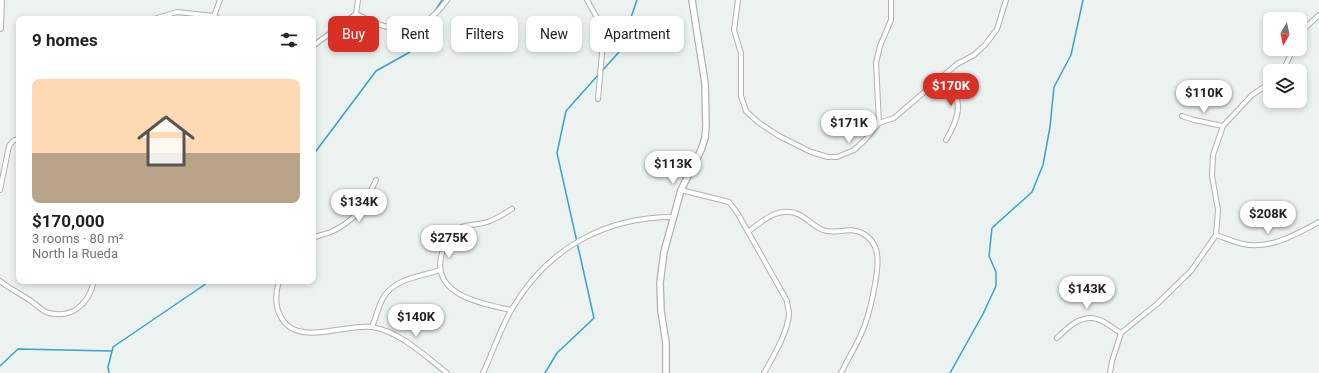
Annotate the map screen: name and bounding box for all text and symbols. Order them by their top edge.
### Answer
north arrow [1263,12,1307,56]
map controls [1263,12,1307,108]
chip: Buy [328,16,379,52]
chip: Rent [387,16,443,52]
chip: Filters [451,16,518,52]
chip: New [526,16,582,52]
chip: Apartment [590,16,684,52]
icon: filters [278,29,300,51]
text: 9 homes [32,30,98,50]
button: layers [1263,64,1307,108]
pin: $170K [923,73,979,107]
text: $170K [932,78,970,93]
pin: $110K [1176,80,1232,114]
text: $110K [1185,85,1223,100]
icon: home [130,105,202,177]
pin: $171K [821,110,877,144]
text: $171K [830,115,868,130]
pin: $113K [645,151,701,185]
text: $113K [654,156,692,171]
pin: $134K [331,189,387,223]
text: $134K [340,194,378,209]
pin: $208K [1240,201,1296,235]
text: $208K [1249,206,1287,221]
text: $170,000 [32,211,104,231]
pin: $275K [421,225,477,259]
text: $275K [430,230,468,245]
text: 3 rooms · 80 m² [32,231,124,246]
text: North la Rueda [32,246,118,261]
pin: $143K [1059,276,1115,310]
text: $143K [1068,281,1106,296]
pin: $140K [388,304,444,338]
text: $140K [397,309,435,324]

